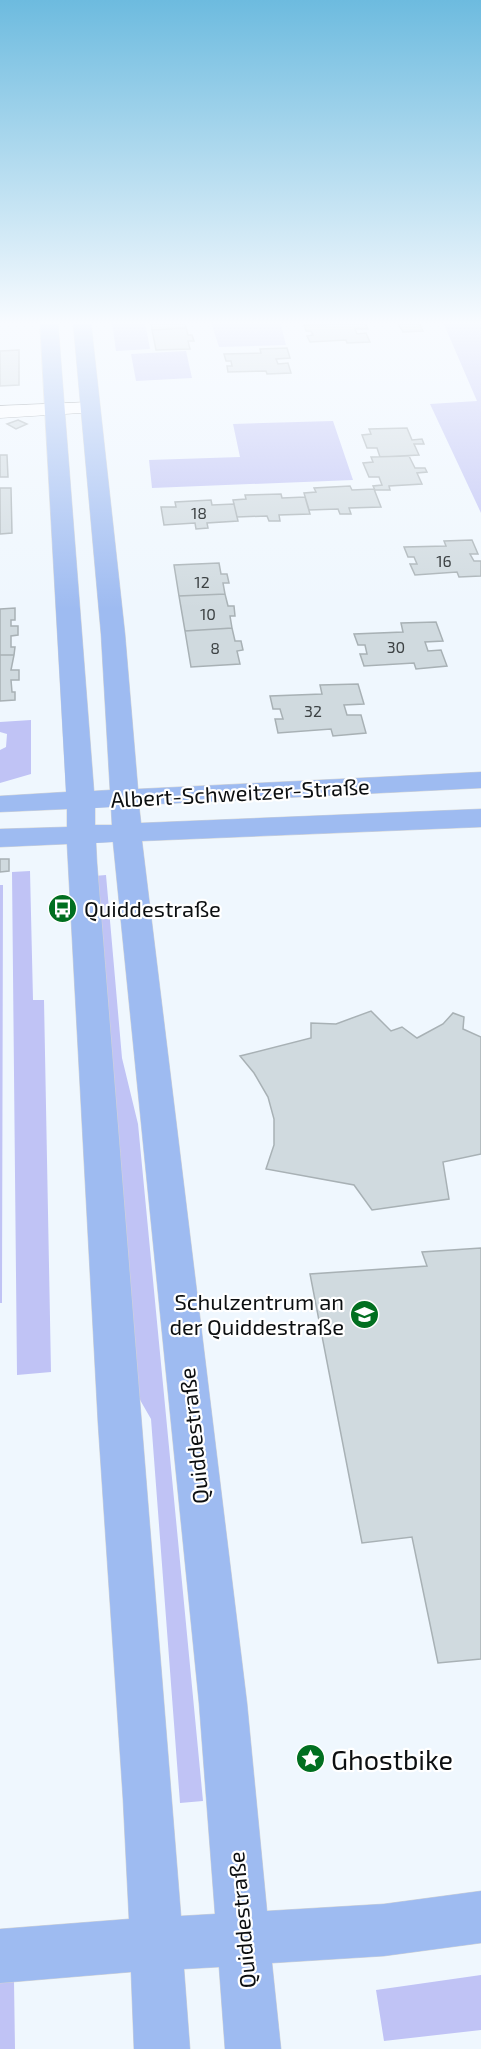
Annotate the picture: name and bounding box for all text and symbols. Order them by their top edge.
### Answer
house number: 18 [191,503,207,522]
house number: 16 [436,551,452,570]
house number: 12 [194,572,210,591]
house number: 10 [200,604,216,623]
house number: 30 [387,637,405,656]
house number: 8 [210,638,220,657]
house number: 32 [304,701,322,720]
street label: Albert-Schweitzer-Straße [110,772,370,812]
bus stop icon: Quiddestraße [47,892,79,924]
place label: Quiddestraße [84,895,221,922]
place label: Schulzentrum an der Quiddestraße [169,1288,344,1340]
school or university icon: Schulzentrum an der Quiddestraße [349,1298,381,1330]
street label: Quiddestraße [173,1366,214,1505]
place icon: Ghostbike [294,1743,326,1775]
place label: Ghostbike [331,1743,453,1775]
street label: Quiddestraße [222,1851,261,1989]

